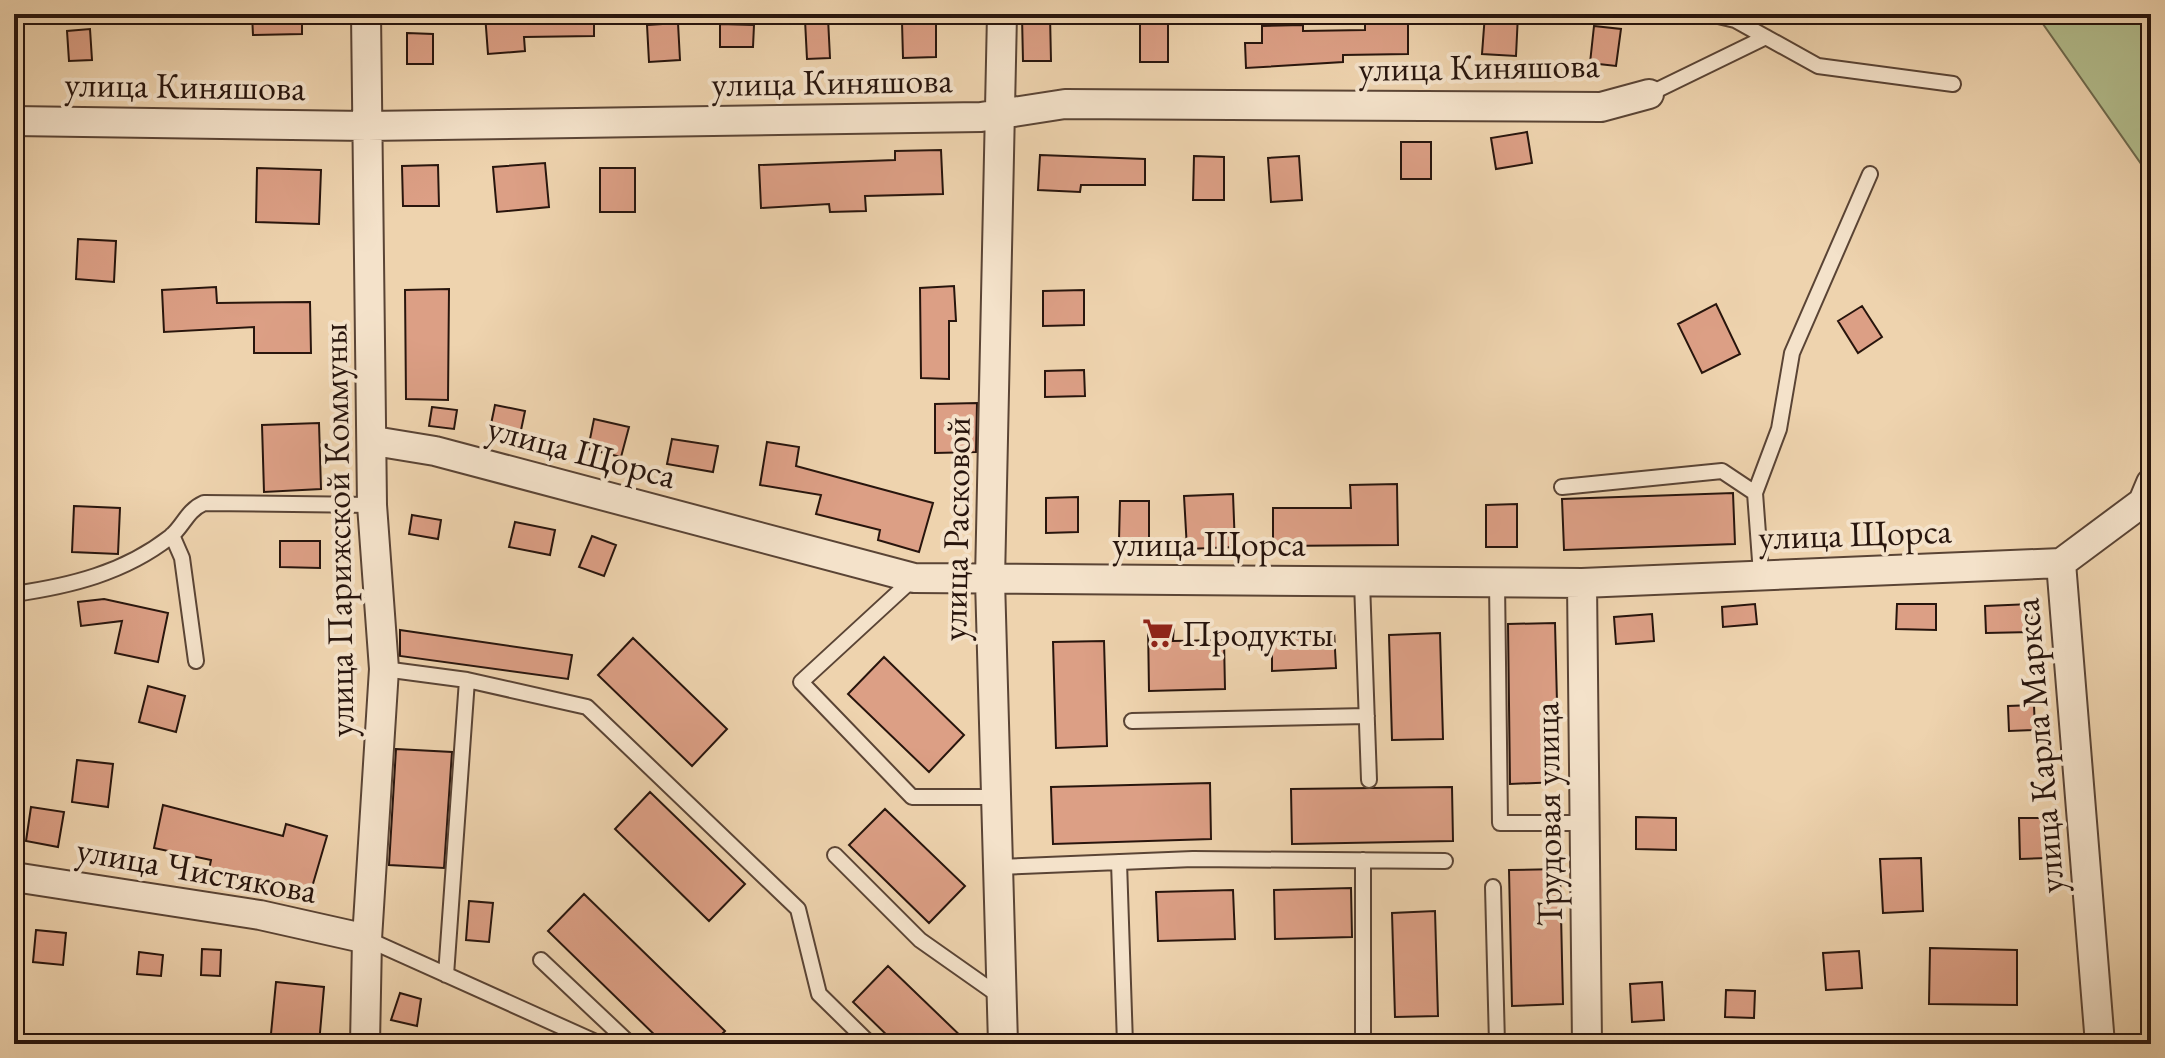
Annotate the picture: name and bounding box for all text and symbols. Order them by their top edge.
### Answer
street label: улица Киняшова [1358,41,1601,92]
street label: улица Киняшова [711,56,954,107]
street label: улица Киняшова [64,60,307,111]
street label: улица Парижской Коммуны [310,322,365,738]
street label: улица Щорса [482,404,682,499]
street label: улица Расковой [930,417,981,642]
street label: улица Щорса [1758,507,1953,560]
street label: улица Щорса [1112,520,1306,567]
street label: улица Карла Маркса [2002,596,2075,895]
place label: Продукты [1182,610,1334,657]
supermarket icon: Продукты [1141,616,1175,650]
street label: Трудовая улица [1522,701,1573,927]
street label: улица Чистякова [73,825,321,914]

